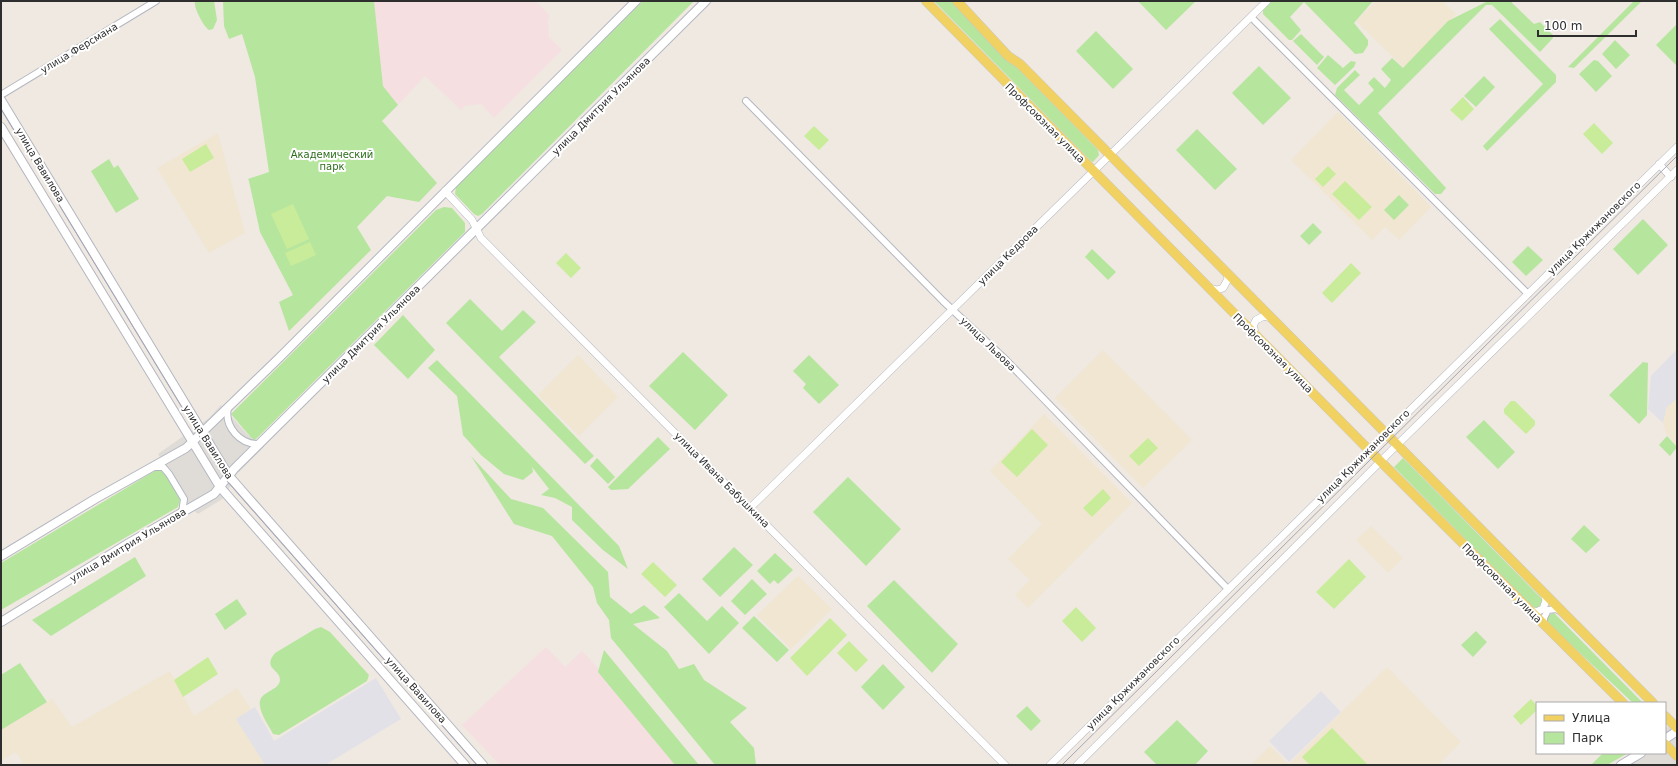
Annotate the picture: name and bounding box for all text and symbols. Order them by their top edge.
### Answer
scale bar [1538,12,1636,38]
text: 100 m [1544,19,1582,33]
street label: улица Ферсмана [39,21,119,75]
street label: улица Дмитрия Ульянова [550,55,652,157]
street label: Профсоюзная улица [1003,81,1087,165]
street label: улица Вавилова [13,126,67,204]
park label: Академический парк [291,149,373,172]
street label: улица Кржижановского [1545,179,1643,277]
street label: улица Кедрова [976,223,1040,287]
street label: улица Дмитрия Ульянова [320,283,422,385]
street label: Профсоюзная улица [1231,311,1315,395]
street label: улица Львова [958,315,1018,373]
street label: улица Вавилова [181,403,235,481]
street label: улица Кржижановского [1314,407,1412,505]
street label: улица Ивана Бабушкина [672,430,772,530]
street label: улица Дмитрия Ульянова [68,506,188,584]
street label: Профсоюзная улица [1460,541,1544,625]
street label: улица Кржижановского [1084,634,1182,732]
street label: улица Вавилова [384,655,448,725]
legend [1536,702,1666,754]
text: Улица [1572,711,1610,725]
text: Парк [1572,731,1603,745]

